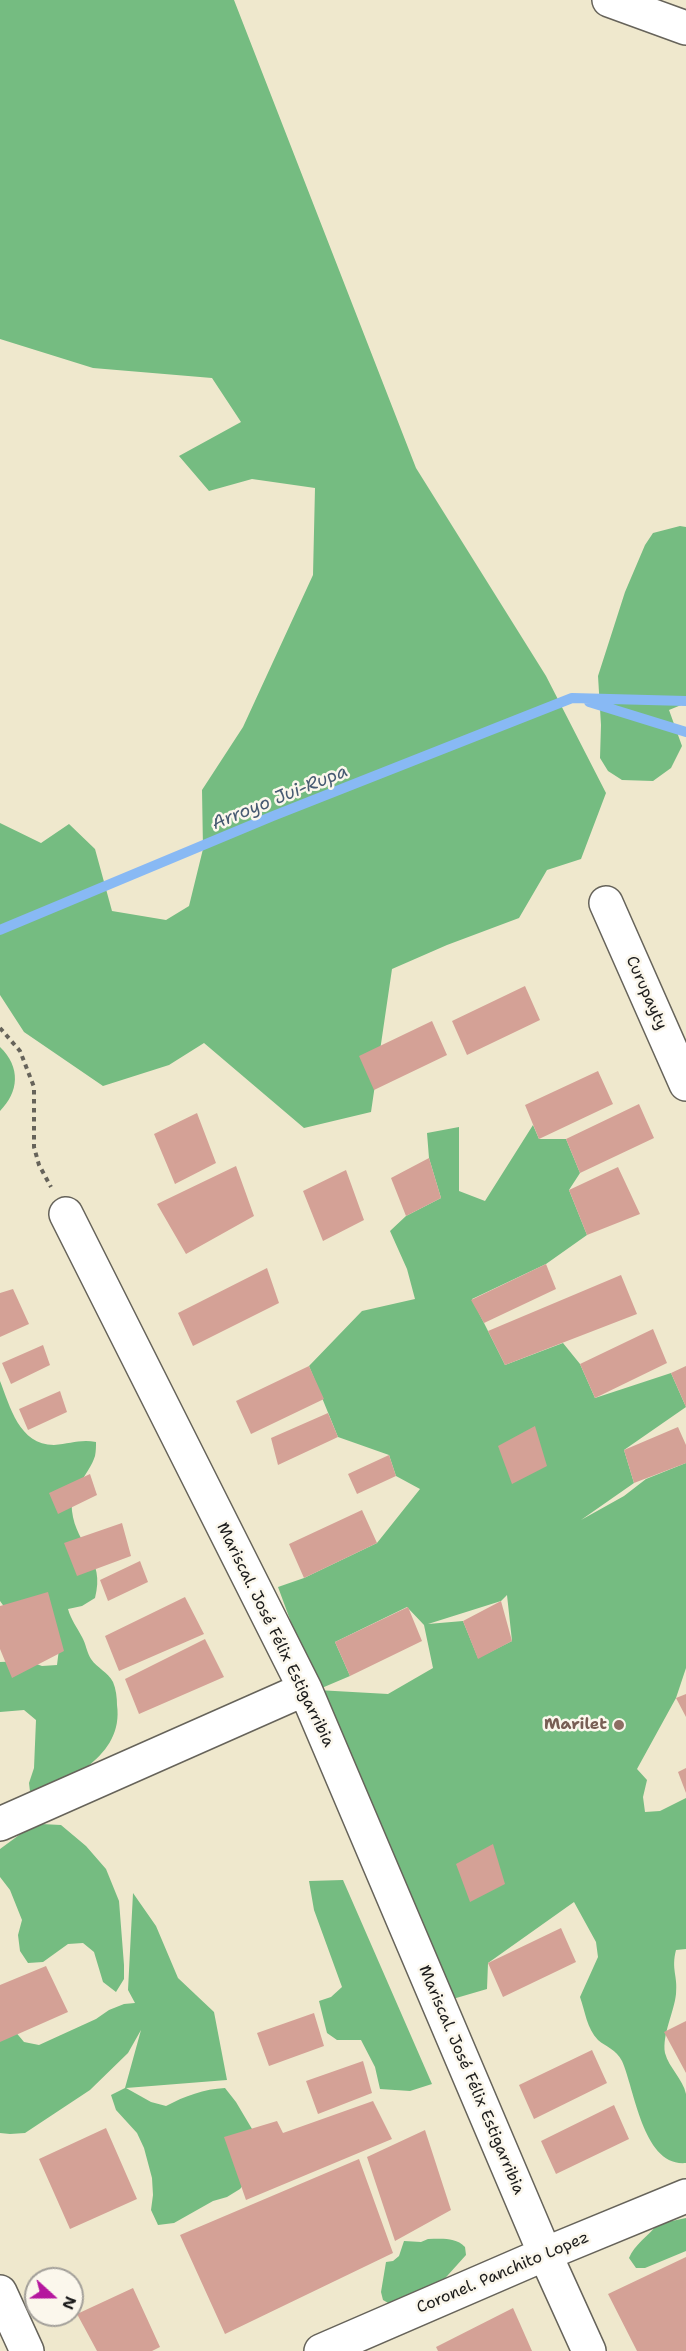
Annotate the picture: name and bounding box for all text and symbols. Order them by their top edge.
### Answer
water label: Arroyo Jui-Rupa [209,761,351,835]
street label: Curupayty [621,953,671,1033]
street label: Mariscal. José Félix Estigarribia [212,1520,338,1750]
place label: Marilet [544,1715,607,1735]
marker: Marilet [612,1718,626,1732]
street label: Mariscal. José Félix Estigarribia [414,1963,528,2197]
street label: Coronel. Panchito Lopez [414,2228,592,2318]
north arrow [24,2267,84,2327]
text: N [57,2293,81,2313]

